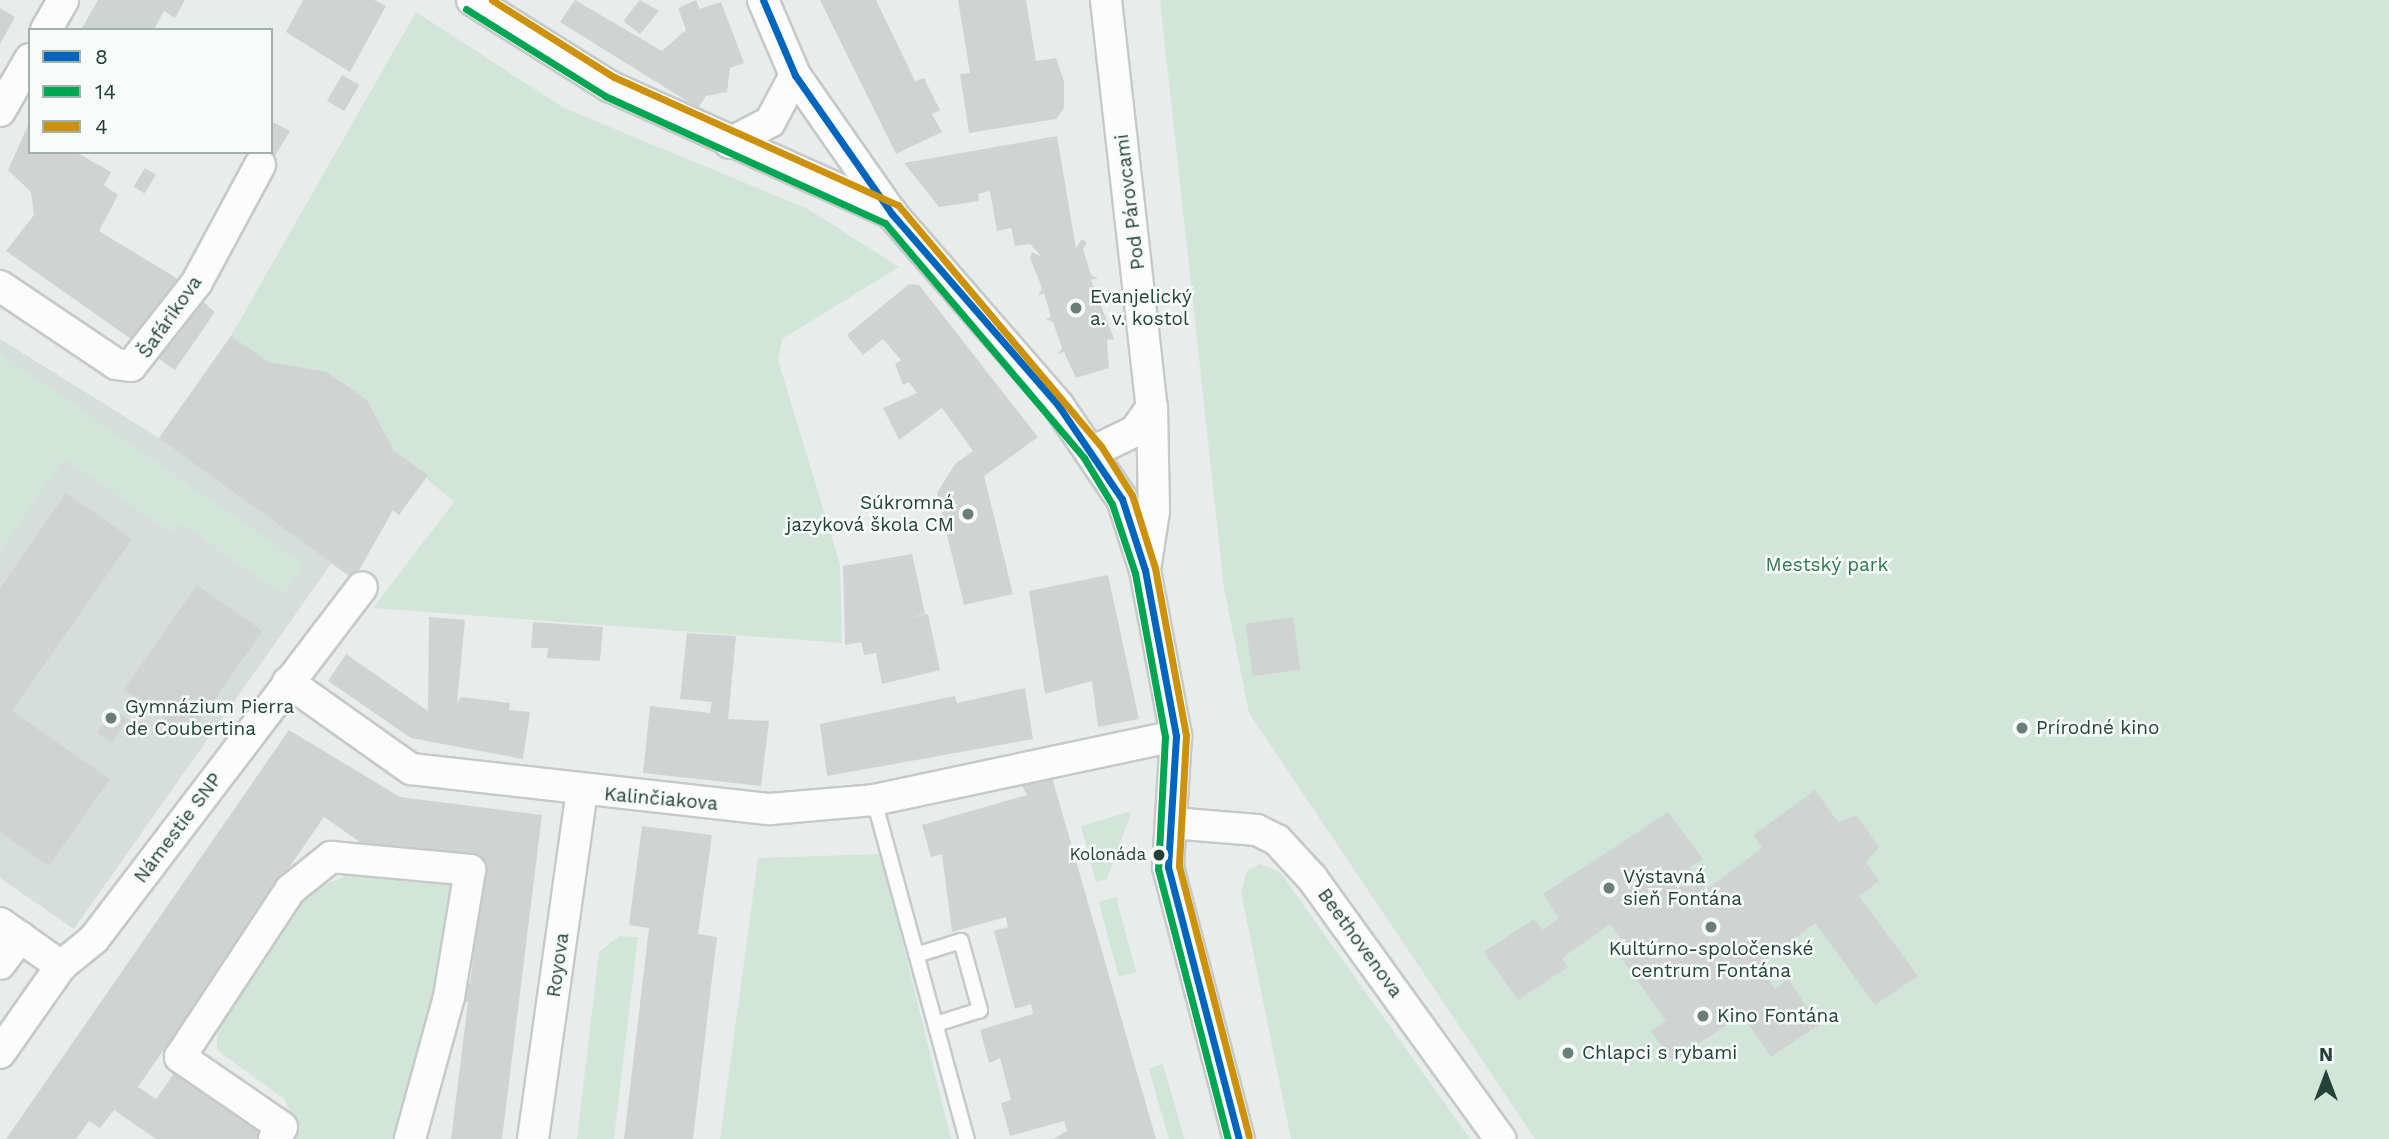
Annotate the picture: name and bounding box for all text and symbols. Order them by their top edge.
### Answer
legend [28,28,273,154]
text: 8 [95,44,108,69]
text: 14 [95,79,116,104]
text: 4 [95,114,108,139]
street label: Pod Párovcami [1110,133,1150,271]
street label: Šafárikova [133,271,207,363]
place label: Evanjelický a. v. kostol [1090,286,1192,330]
marker: Evanjelický a. v. kostol [1068,300,1084,316]
place label: Súkromná jazyková škola CM [785,492,954,536]
marker: Súkromná jazyková škola CM [960,506,976,522]
park label: Mestský park [1765,554,1889,576]
place label: Gymnázium Pierra de Coubertina [125,696,294,740]
marker: Gymnázium Pierra de Coubertina [103,710,119,726]
place label: Prírodné kino [2036,717,2159,739]
marker: Prírodné kino [2014,720,2030,736]
street label: Námestie SNP [129,768,227,888]
street label: Kalinčiakova [603,783,719,815]
place label: Kolonáda [1070,845,1146,865]
marker: Kolonáda [1152,848,1166,862]
place label: Výstavná sieň Fontána [1623,866,1742,910]
marker: Výstavná sieň Fontána [1601,880,1617,896]
street label: Beethovenova [1313,884,1407,1002]
marker: Kultúrno-spoločenské centrum Fontána [1703,919,1719,935]
street label: Royova [542,931,574,999]
place label: Kultúrno-spoločenské centrum Fontána [1609,938,1813,982]
place label: Kino Fontána [1717,1005,1839,1027]
marker: Kino Fontána [1695,1008,1711,1024]
north arrow [2291,1041,2361,1111]
place label: Chlapci s rybami [1582,1042,1737,1064]
text: N [2319,1043,2333,1066]
marker: Chlapci s rybami [1560,1045,1576,1061]

